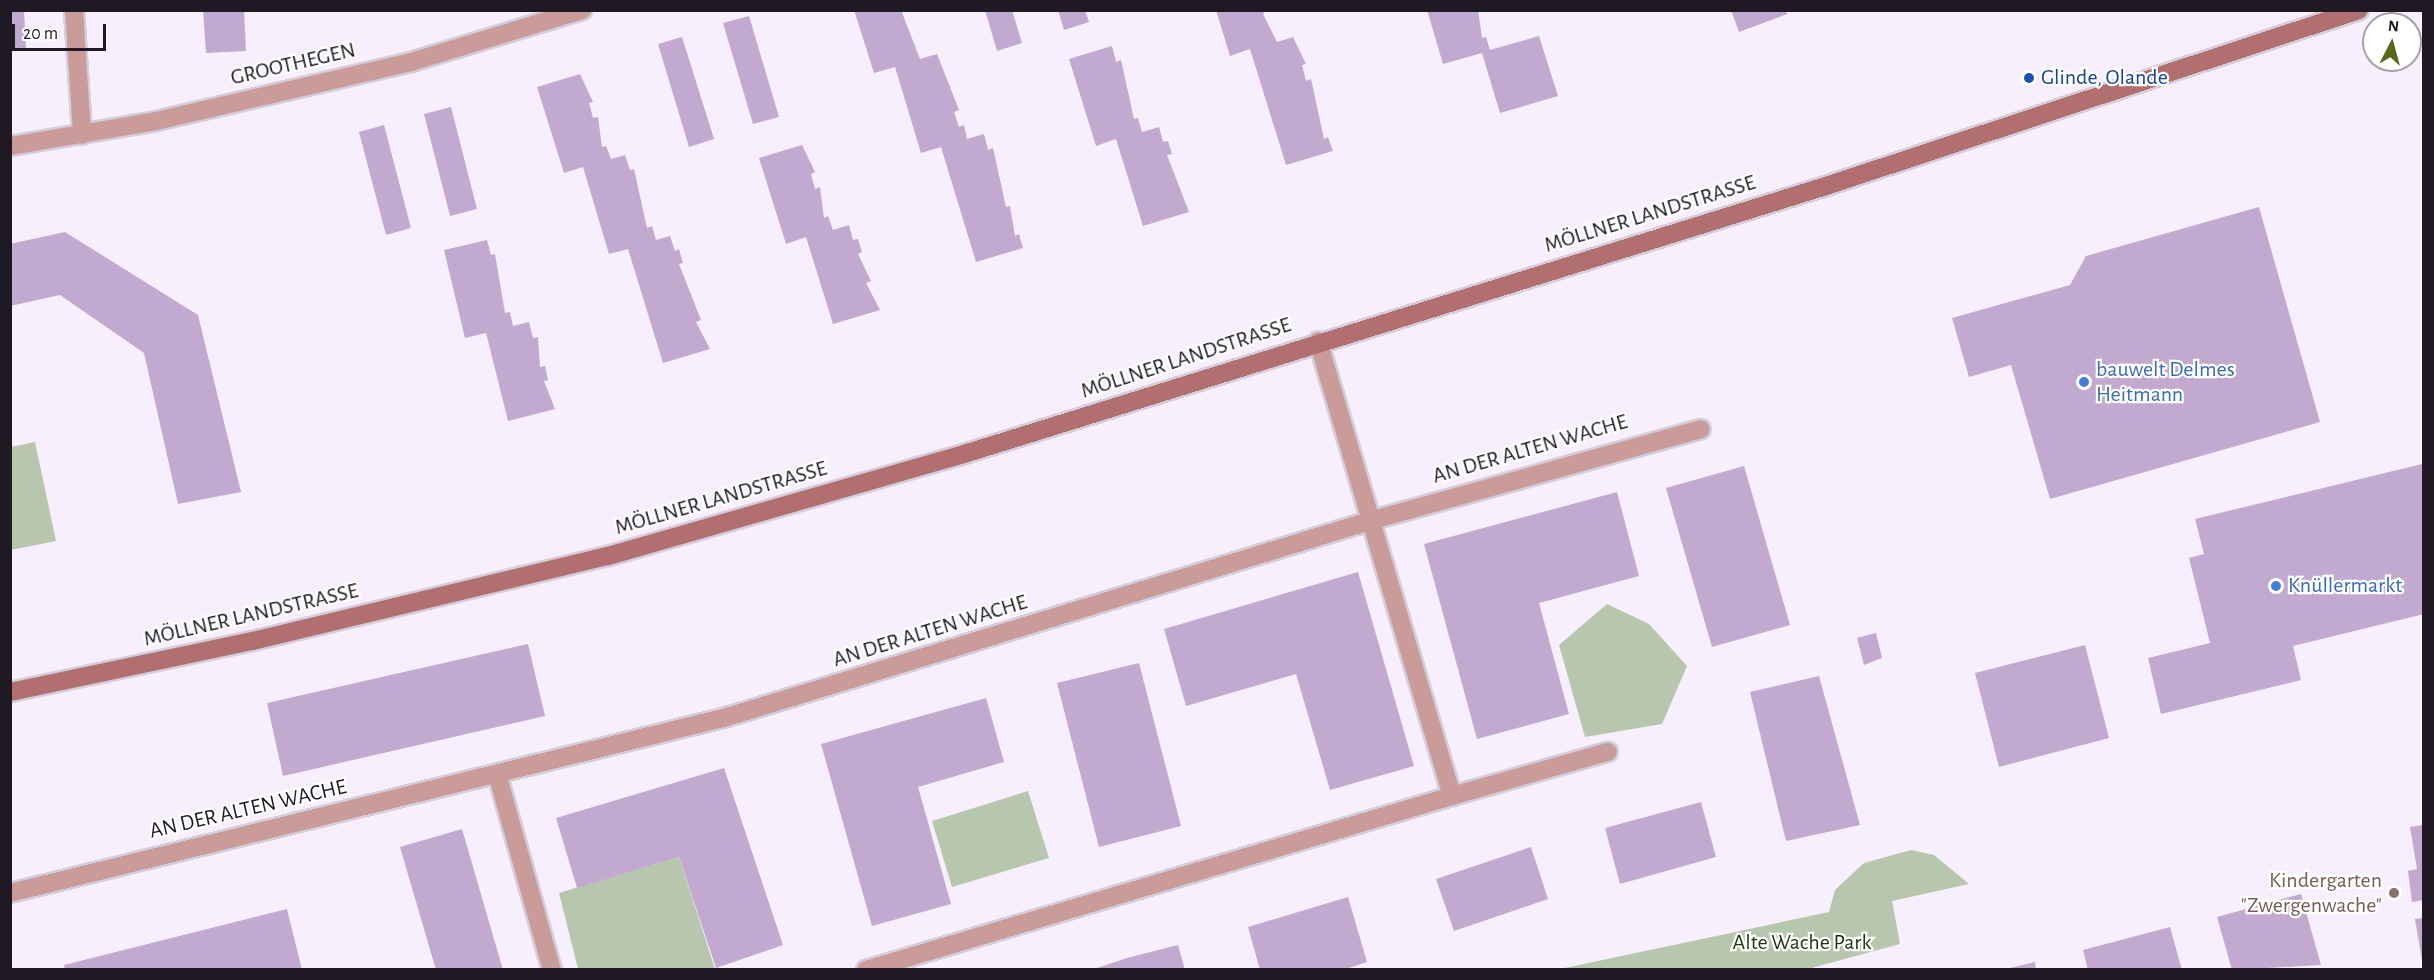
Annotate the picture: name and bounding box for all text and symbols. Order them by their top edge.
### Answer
scale bar [15,12,110,50]
north arrow [2362,12,2422,72]
text: N [2387,18,2400,35]
text: 20 m [23,25,58,43]
street label: GROOTHEGEN [228,37,358,91]
place label: Glinde, Olande [2041,65,2168,91]
marker: Glinde, Olande [2022,71,2036,85]
street label: MÖLLNER LANDSTRASSE [1541,169,1759,259]
street label: MÖLLNER LANDSTRASSE [1078,312,1294,404]
place label: bauwelt Delmes Heitmann [2096,356,2235,408]
marker: bauwelt Delmes Heitmann [2077,375,2091,389]
street label: AN DER ALTEN WACHE [1430,409,1630,489]
street label: MÖLLNER LANDSTRASSE [612,455,830,541]
place label: Knüllermarkt [2288,573,2402,599]
street label: MÖLLNER LANDSTRASSE [141,577,361,653]
marker: Knüllermarkt [2269,579,2283,593]
street label: AN DER ALTEN WACHE [830,589,1030,673]
street label: AN DER ALTEN WACHE [147,773,349,845]
place label: Kindergarten "Zwergenwache" [2241,867,2382,918]
marker: Kindergarten "Zwergenwache" [2387,886,2401,900]
park label: Alte Wache Park [1733,930,1871,956]

